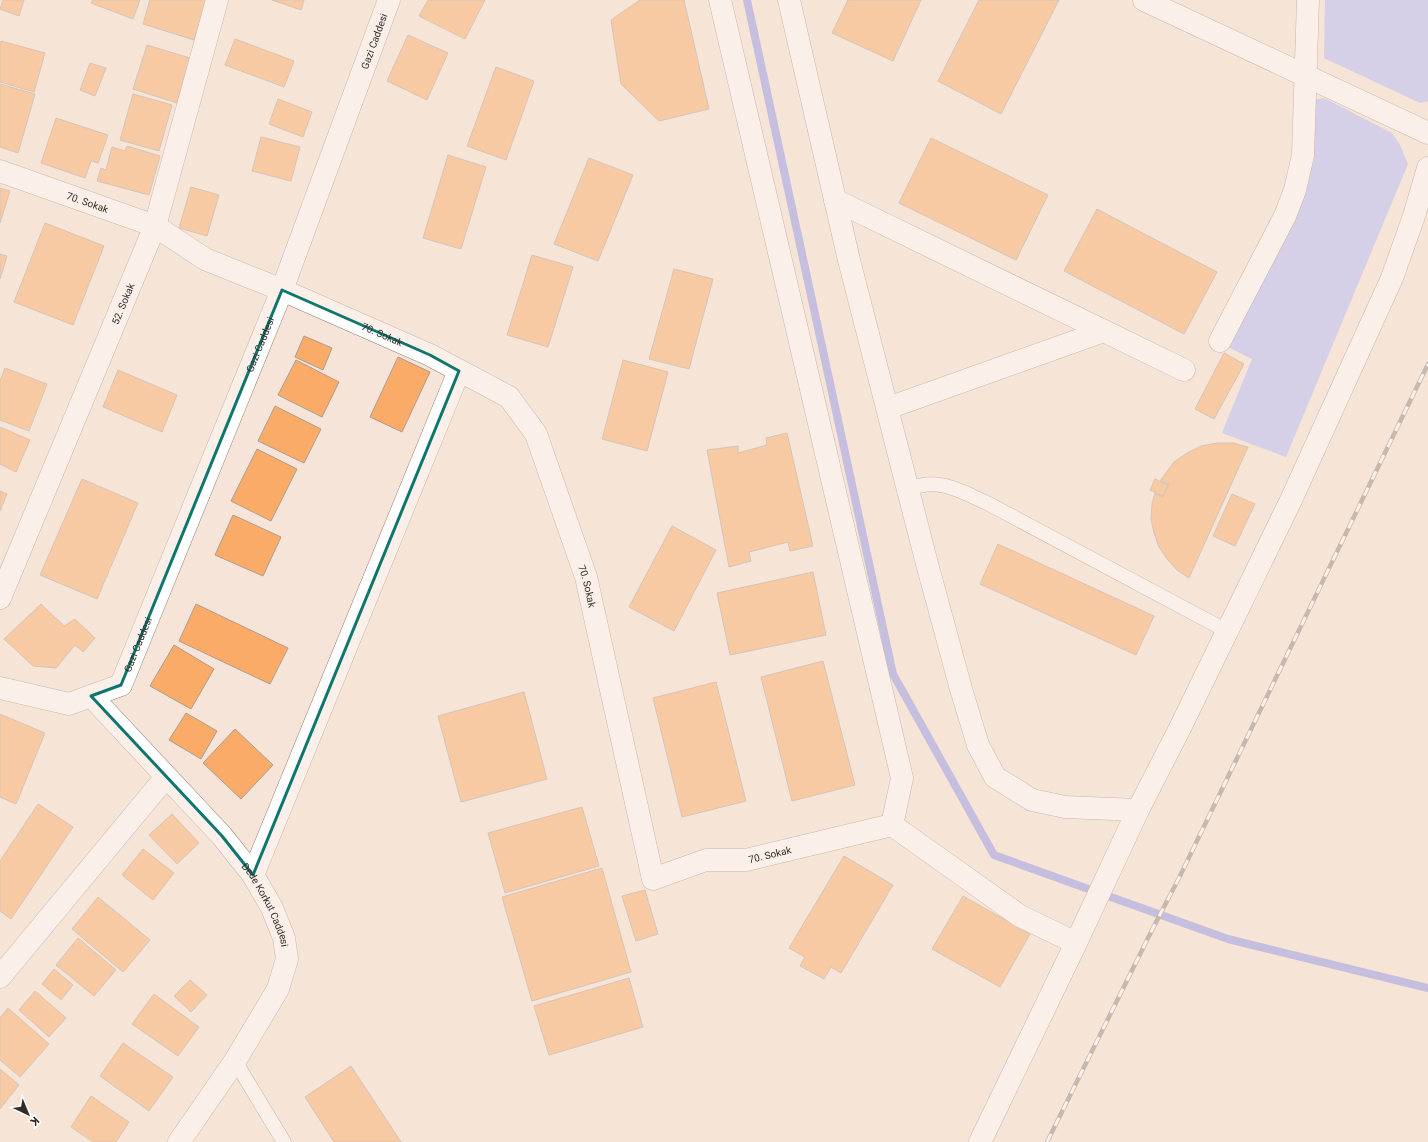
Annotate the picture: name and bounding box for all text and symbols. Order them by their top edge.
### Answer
street label: Gazi Caddesi [359,12,389,70]
street label: 70. Sokak [65,190,111,215]
street label: 52. Sokak [109,280,137,326]
street label: Gazi Caddesi [244,315,276,373]
street label: 70. Sokak [360,320,405,348]
street label: 70. Sokak [577,563,598,609]
street label: Gazi Caddesi [121,615,154,674]
street label: 70. Sokak [747,844,793,865]
street label: Dede Korkut Caddesi [240,861,291,947]
north arrow [8,1094,48,1134]
text: K [27,1114,42,1129]

